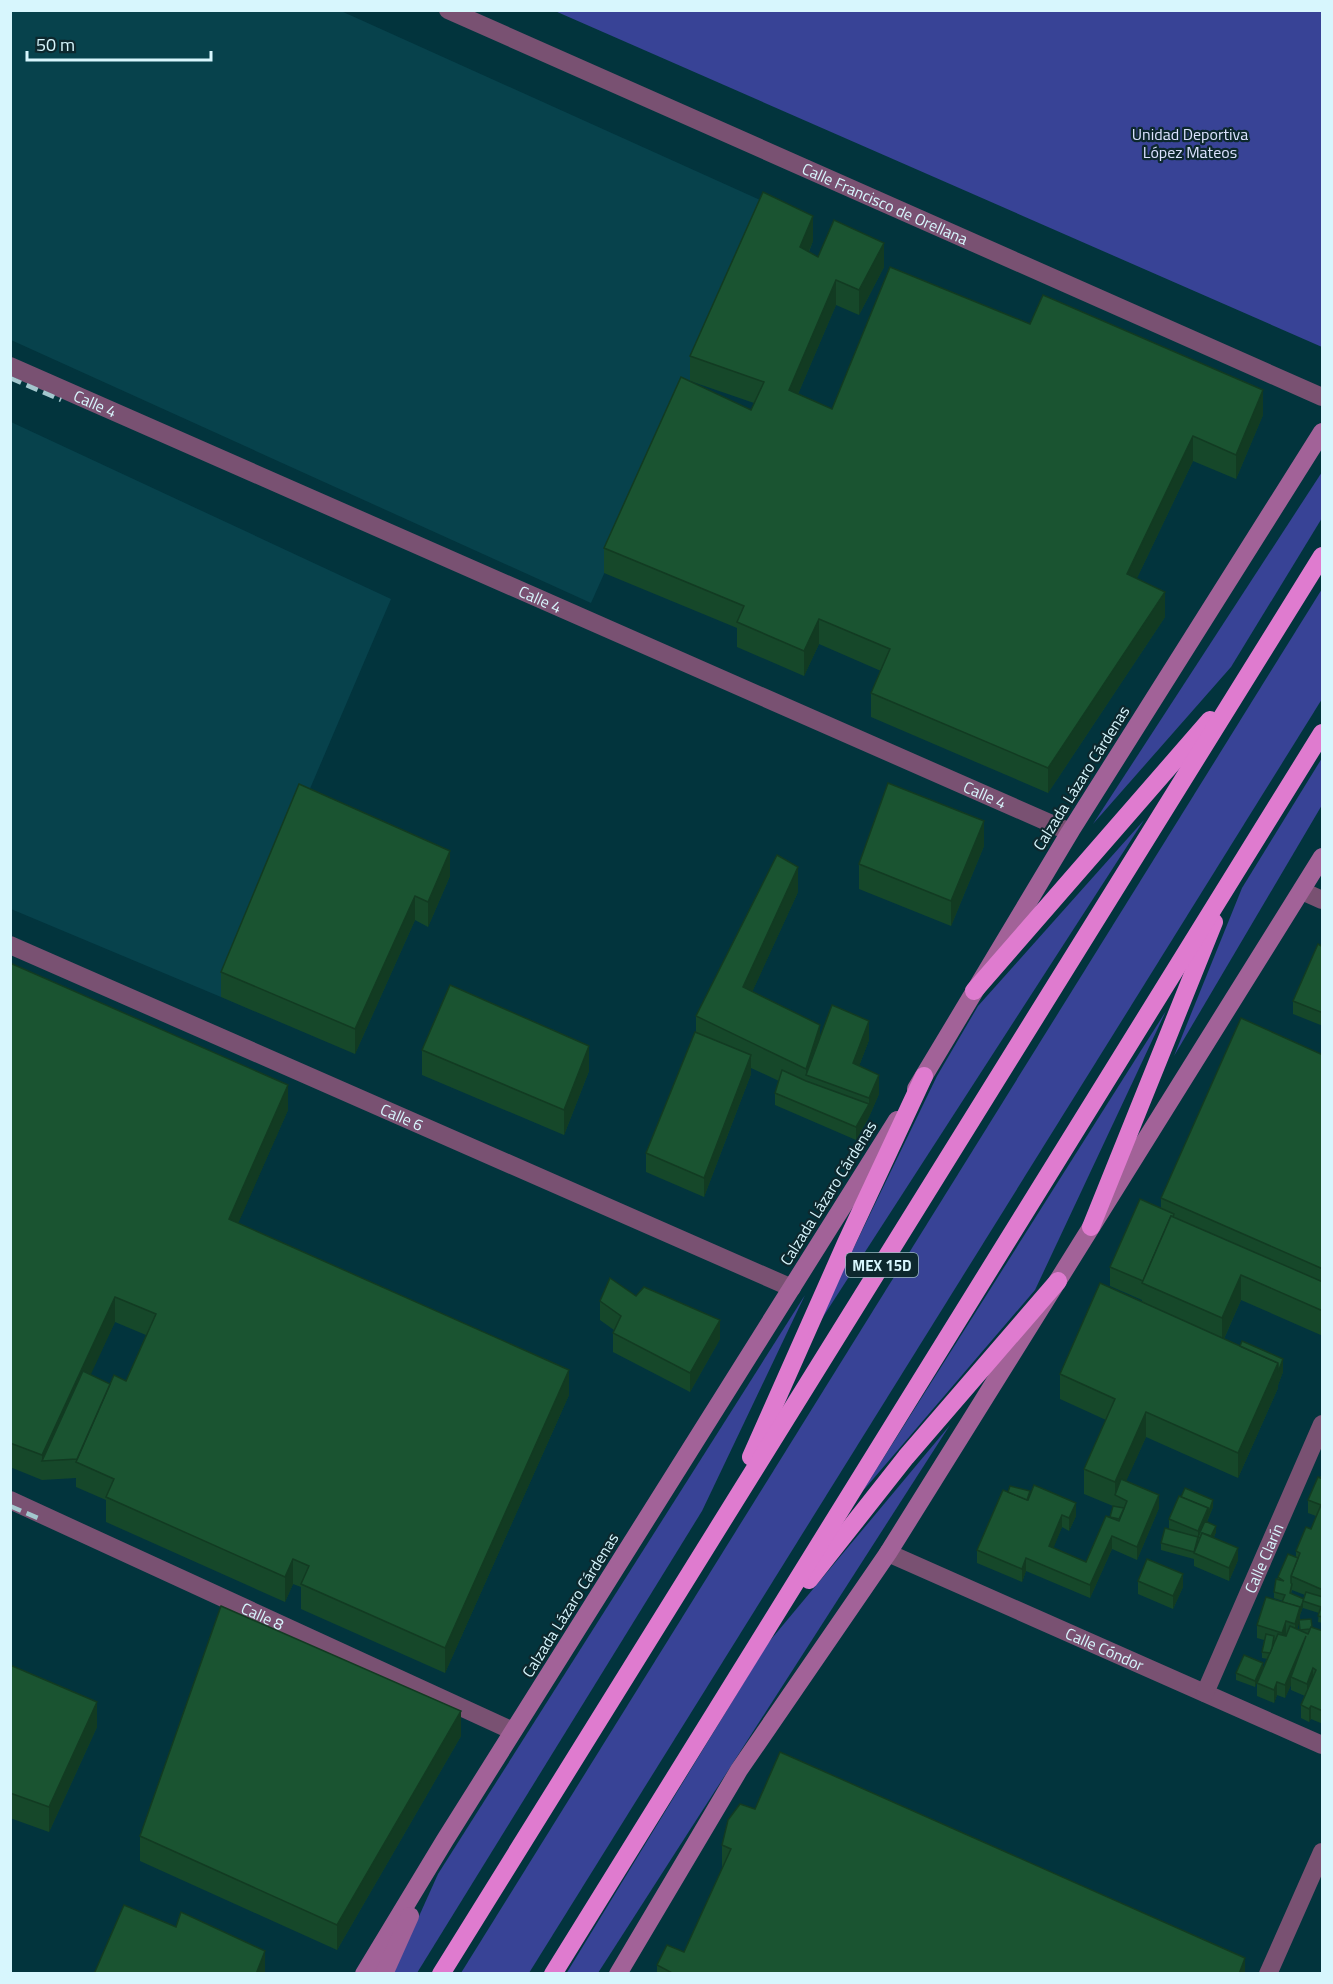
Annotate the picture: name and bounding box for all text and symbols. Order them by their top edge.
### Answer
scale bar [27,24,212,62]
text: 50 m [36,31,75,58]
park label: Unidad Deportiva López Mateos [1132,122,1248,164]
street label: Calle Francisco de Orellana [798,156,972,251]
street label: Calle 4 [70,383,120,423]
street label: Calle 4 [515,579,565,619]
street label: Calzada Lázaro Cárdenas [1027,701,1135,855]
street label: Calle 4 [960,775,1010,815]
street label: Calle 6 [377,1097,427,1137]
street label: Calzada Lázaro Cárdenas [774,1116,882,1270]
road number: MEX 15D [846,1253,918,1277]
street label: Calle Clarín [1238,1520,1289,1597]
street label: Calzada Lázaro Cárdenas [516,1528,624,1682]
street label: Calle 8 [237,1596,288,1636]
street label: Calle Cóndor [1062,1621,1148,1677]

